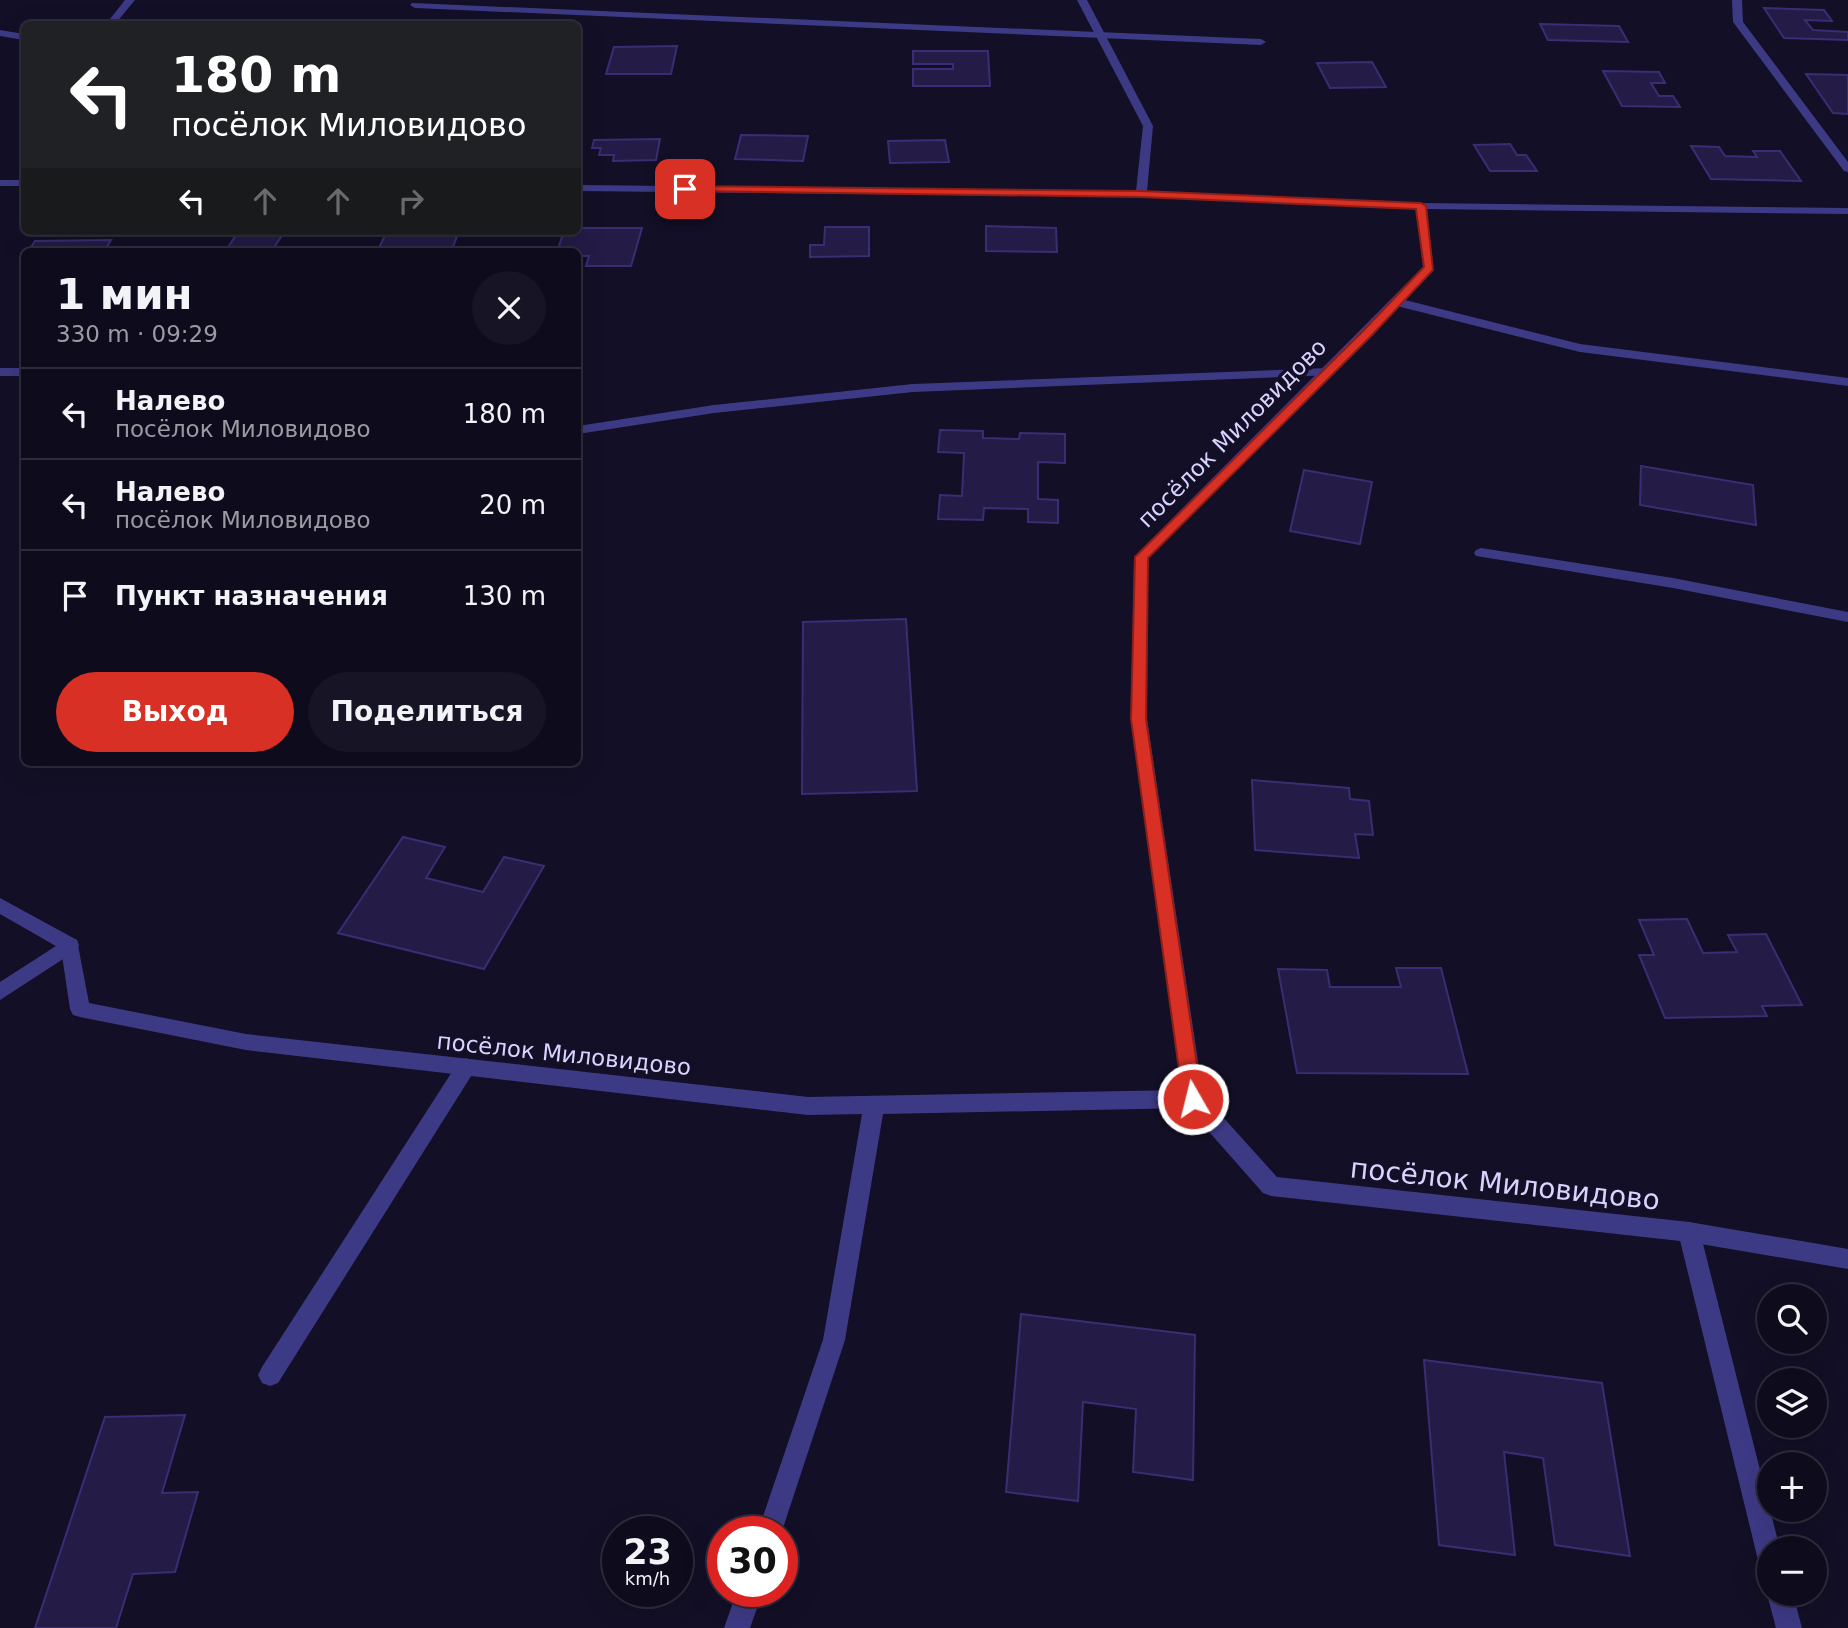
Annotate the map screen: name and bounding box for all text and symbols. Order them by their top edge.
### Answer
text: 180 m [171,47,341,104]
icon: left [56,49,147,140]
text: посёлок Миловидово [171,106,527,144]
pin [655,159,715,219]
icon: arrive [666,170,704,208]
icon: left [173,182,211,220]
icon: ahead [246,182,284,220]
icon: ahead [319,182,357,220]
icon: right [392,182,430,220]
text: 1 мин [56,270,193,319]
button: close [472,271,546,345]
text: 330 m · 09:29 [56,321,218,347]
street label: посёлок Миловидово [1132,333,1332,533]
text: Налево [115,386,225,416]
icon: left [56,395,94,433]
text: 180 m [463,399,546,429]
text: посёлок Миловидово [115,416,371,442]
text: Налево [115,477,225,507]
icon: left [56,486,94,524]
text: 20 m [479,490,546,520]
text: посёлок Миловидово [115,507,371,533]
icon: arrive [56,577,94,615]
text: Пункт назначения [115,581,388,611]
text: 130 m [463,581,546,611]
button: Выход [56,672,294,752]
button: Поделиться [308,672,546,752]
street label: посёлок Миловидово [436,1028,692,1080]
position arrow [1156,1062,1230,1136]
street label: посёлок Миловидово [1349,1151,1661,1217]
map controls [1757,1284,1827,1606]
button: search [1757,1284,1827,1354]
button: layers [1757,1368,1827,1438]
button: + [1757,1452,1827,1522]
speed limit sign: 30 [707,1516,798,1607]
text: 23 [623,1532,672,1572]
button: − [1757,1536,1827,1606]
text: km/h [625,1568,670,1589]

